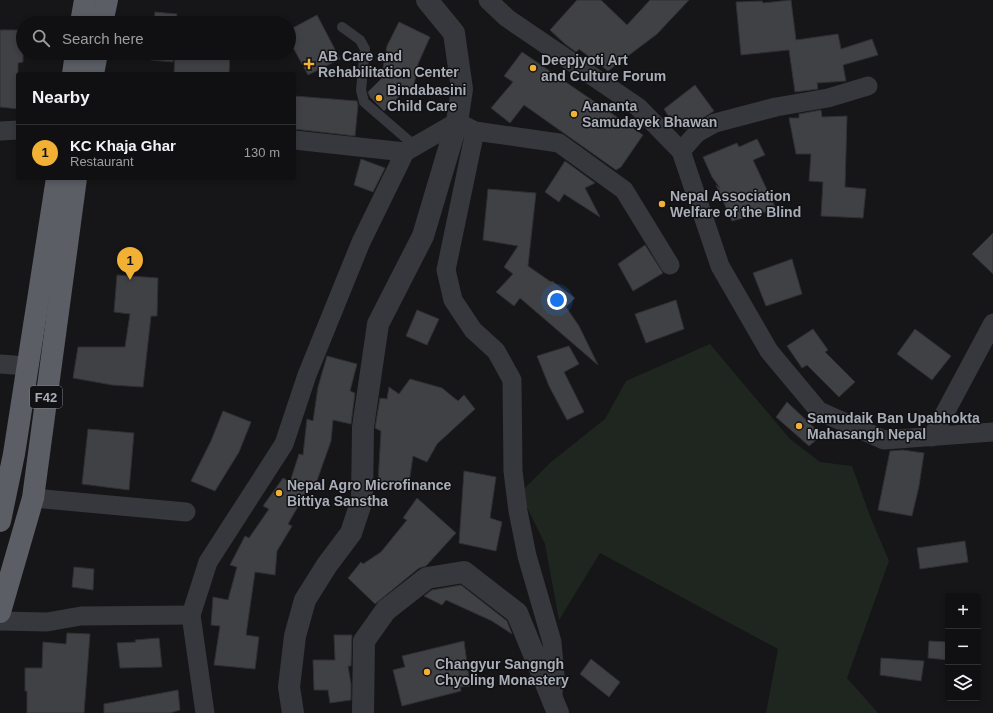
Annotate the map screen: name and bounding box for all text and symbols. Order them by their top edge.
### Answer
search box [16,16,296,60]
icon: search [30,27,52,49]
text: Search here [62,30,144,47]
place label: AB Care and Rehabilitation Center [318,48,459,80]
place label: Deepjyoti Art and Culture Forum [541,52,666,84]
marker: AB Care and Rehabilitation Center [303,58,315,70]
marker: Deepjyoti Art and Culture Forum [528,63,538,73]
place label: Bindabasini Child Care [387,82,466,114]
text: Nearby [32,88,90,107]
marker: Bindabasini Child Care [374,93,384,103]
place label: Aananta Samudayek Bhawan [582,98,717,130]
marker: Aananta Samudayek Bhawan [569,109,579,119]
text: KC Khaja Ghar [70,137,176,154]
text: 1 [41,145,49,160]
text: 130 m [244,145,280,160]
text: Restaurant [70,154,134,169]
place label: Nepal Association Welfare of the Blind [670,188,801,220]
marker: Nepal Association Welfare of the Blind [657,199,667,209]
pin: 1 [117,247,143,280]
your location [547,290,567,310]
road number: F42 [30,386,62,408]
place label: Samudaik Ban Upabhokta Mahasangh Nepal [807,410,980,442]
marker: Samudaik Ban Upabhokta Mahasangh Nepal [794,421,804,431]
place label: Nepal Agro Microfinance Bittiya Sanstha [287,477,452,509]
marker: Nepal Agro Microfinance Bittiya Sanstha [274,488,284,498]
map controls [945,593,981,701]
button: + [945,593,981,629]
button: − [945,629,981,665]
place label: Changyur Sangngh Chyoling Monastery [435,656,569,688]
button: layers [945,665,981,701]
marker: Changyur Sangngh Chyoling Monastery [422,667,432,677]

